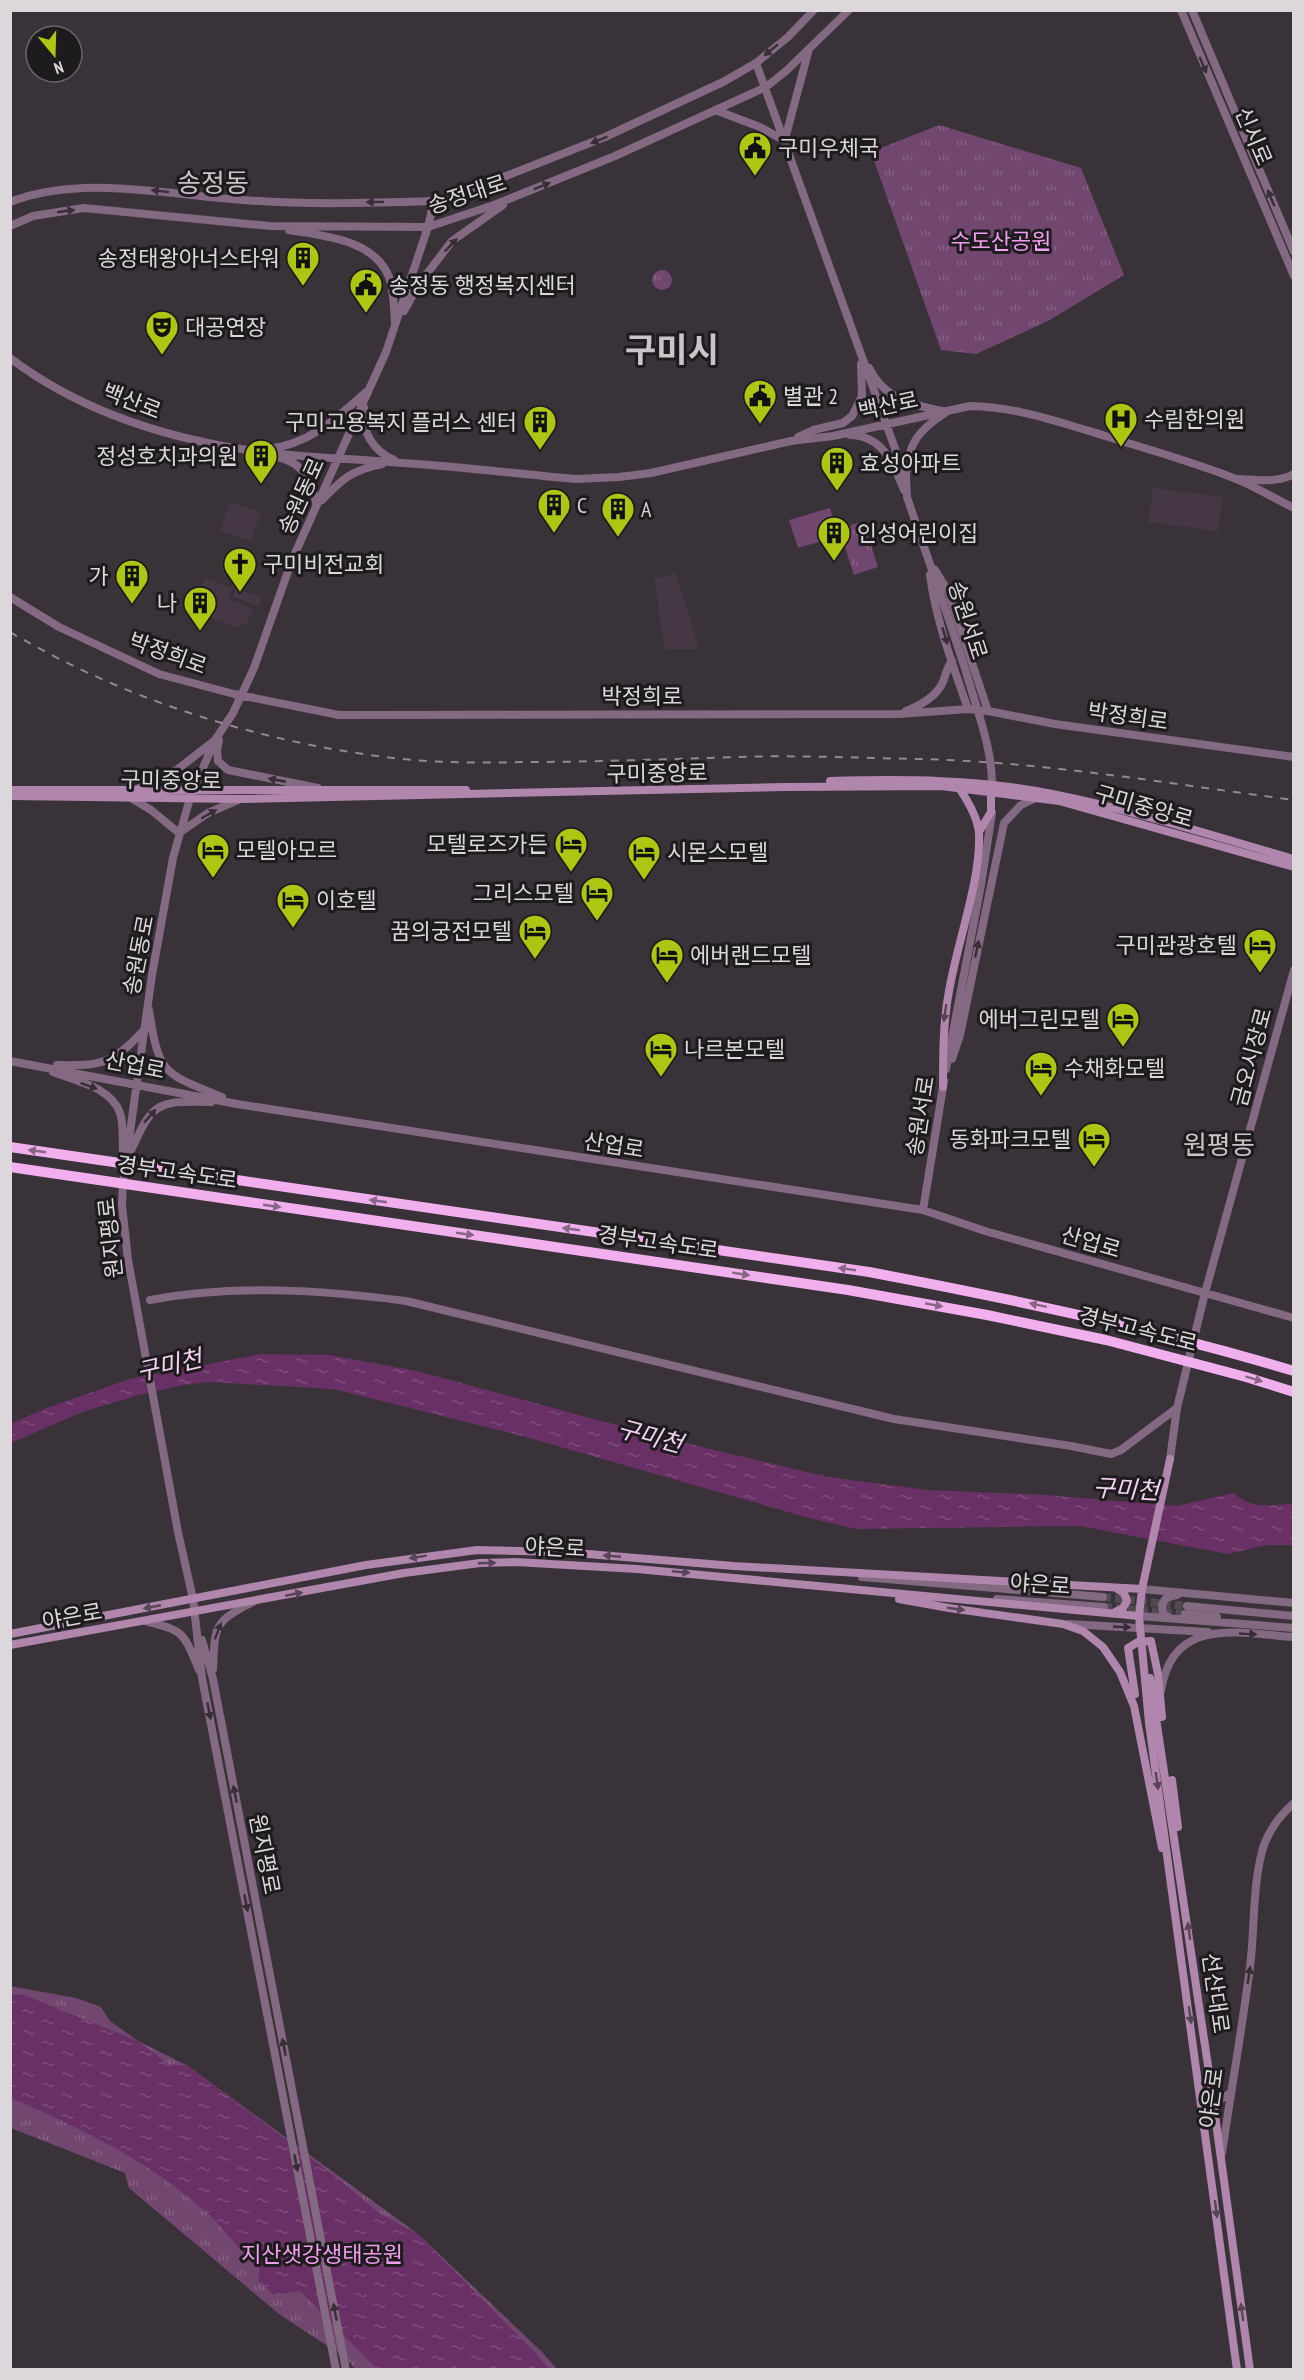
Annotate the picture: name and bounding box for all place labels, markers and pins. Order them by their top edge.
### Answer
public building icon: 구미우체국 [737,130,773,177]
place label: 구미우체국 [778,134,879,162]
building icon: 송정태왕아너스타워 [285,240,321,287]
place label: 송정태왕아너스타워 [98,244,280,272]
public building icon: 송정동 행정복지센터 [348,267,384,314]
place label: 송정동 행정복지센터 [389,271,576,299]
theatre icon: 대공연장 [144,309,180,356]
place label: 대공연장 [185,313,266,341]
public building icon: 별관 2 [742,378,778,425]
place label: 별관 2 [783,382,838,410]
hospital icon: 수림한의원 [1103,401,1139,448]
building icon: 구미고용복지 플러스 센터 [522,404,558,451]
place label: 수림한의원 [1144,405,1245,433]
place label: 구미고용복지 플러스 센터 [285,408,517,436]
building icon: 정성호치과의원 [243,438,279,485]
place label: 정성호치과의원 [96,442,238,470]
building icon: 효성아파트 [819,445,855,492]
place label: 효성아파트 [860,449,961,477]
building icon: C [536,487,572,534]
place label: C [577,491,587,519]
building icon: A [600,491,636,538]
place label: A [641,495,652,523]
building icon: 인성어린이집 [816,515,852,562]
place label: 인성어린이집 [857,519,978,547]
church icon: 구미비전교회 [222,546,258,593]
place label: 구미비전교회 [263,550,384,578]
building icon: 가 [114,558,150,605]
place label: 가 [89,562,109,590]
building icon: 나 [182,585,218,632]
place label: 나 [157,589,177,617]
hotel icon: 모텔로즈가든 [553,826,589,873]
place label: 모텔로즈가든 [427,830,548,858]
hotel icon: 모텔아모르 [195,832,231,879]
hotel icon: 시몬스모텔 [626,834,662,881]
place label: 모텔아모르 [236,836,337,864]
place label: 시몬스모텔 [667,838,768,866]
hotel icon: 그리스모텔 [579,875,615,922]
place label: 그리스모텔 [473,879,574,907]
hotel icon: 이호텔 [275,882,311,929]
place label: 이호텔 [316,886,377,914]
hotel icon: 꿈의궁전모텔 [517,913,553,960]
place label: 꿈의궁전모텔 [391,917,512,945]
hotel icon: 구미관광호텔 [1242,927,1278,974]
place label: 구미관광호텔 [1116,931,1237,959]
hotel icon: 에버랜드모텔 [649,937,685,984]
place label: 에버랜드모텔 [690,941,811,969]
hotel icon: 에버그린모텔 [1105,1001,1141,1048]
place label: 에버그린모텔 [979,1005,1100,1033]
hotel icon: 나르본모텔 [643,1031,679,1078]
place label: 나르본모텔 [684,1035,785,1063]
hotel icon: 수채화모텔 [1023,1050,1059,1097]
place label: 수채화모텔 [1064,1054,1165,1082]
hotel icon: 동화파크모텔 [1076,1121,1112,1168]
place label: 동화파크모텔 [950,1125,1071,1153]

